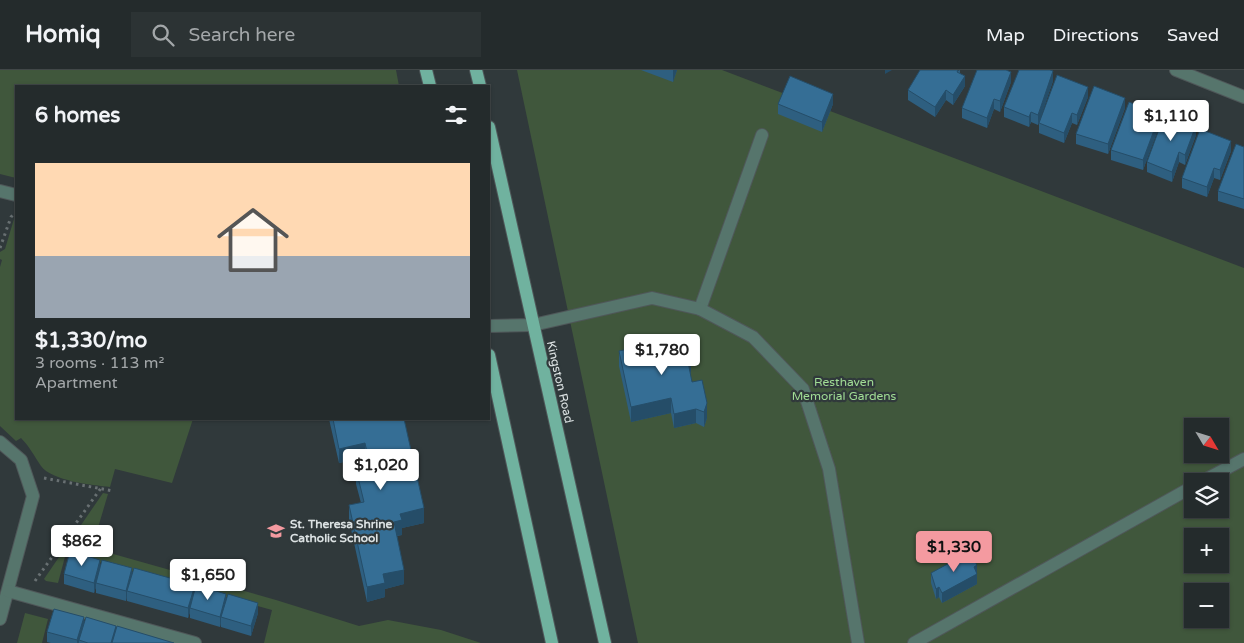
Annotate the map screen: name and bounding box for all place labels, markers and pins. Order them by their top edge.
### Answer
pin: $1,110 [1130,100,1212,142]
pin: $1,780 [621,334,703,376]
pin: $1,020 [340,448,422,491]
place label: St. Theresa Shrine Catholic School [290,517,393,545]
school or university icon: St. Theresa Shrine Catholic School [266,521,286,541]
pin: $862 [52,524,112,567]
pin: $1,330 [913,530,995,573]
pin: $1,650 [167,558,249,601]

